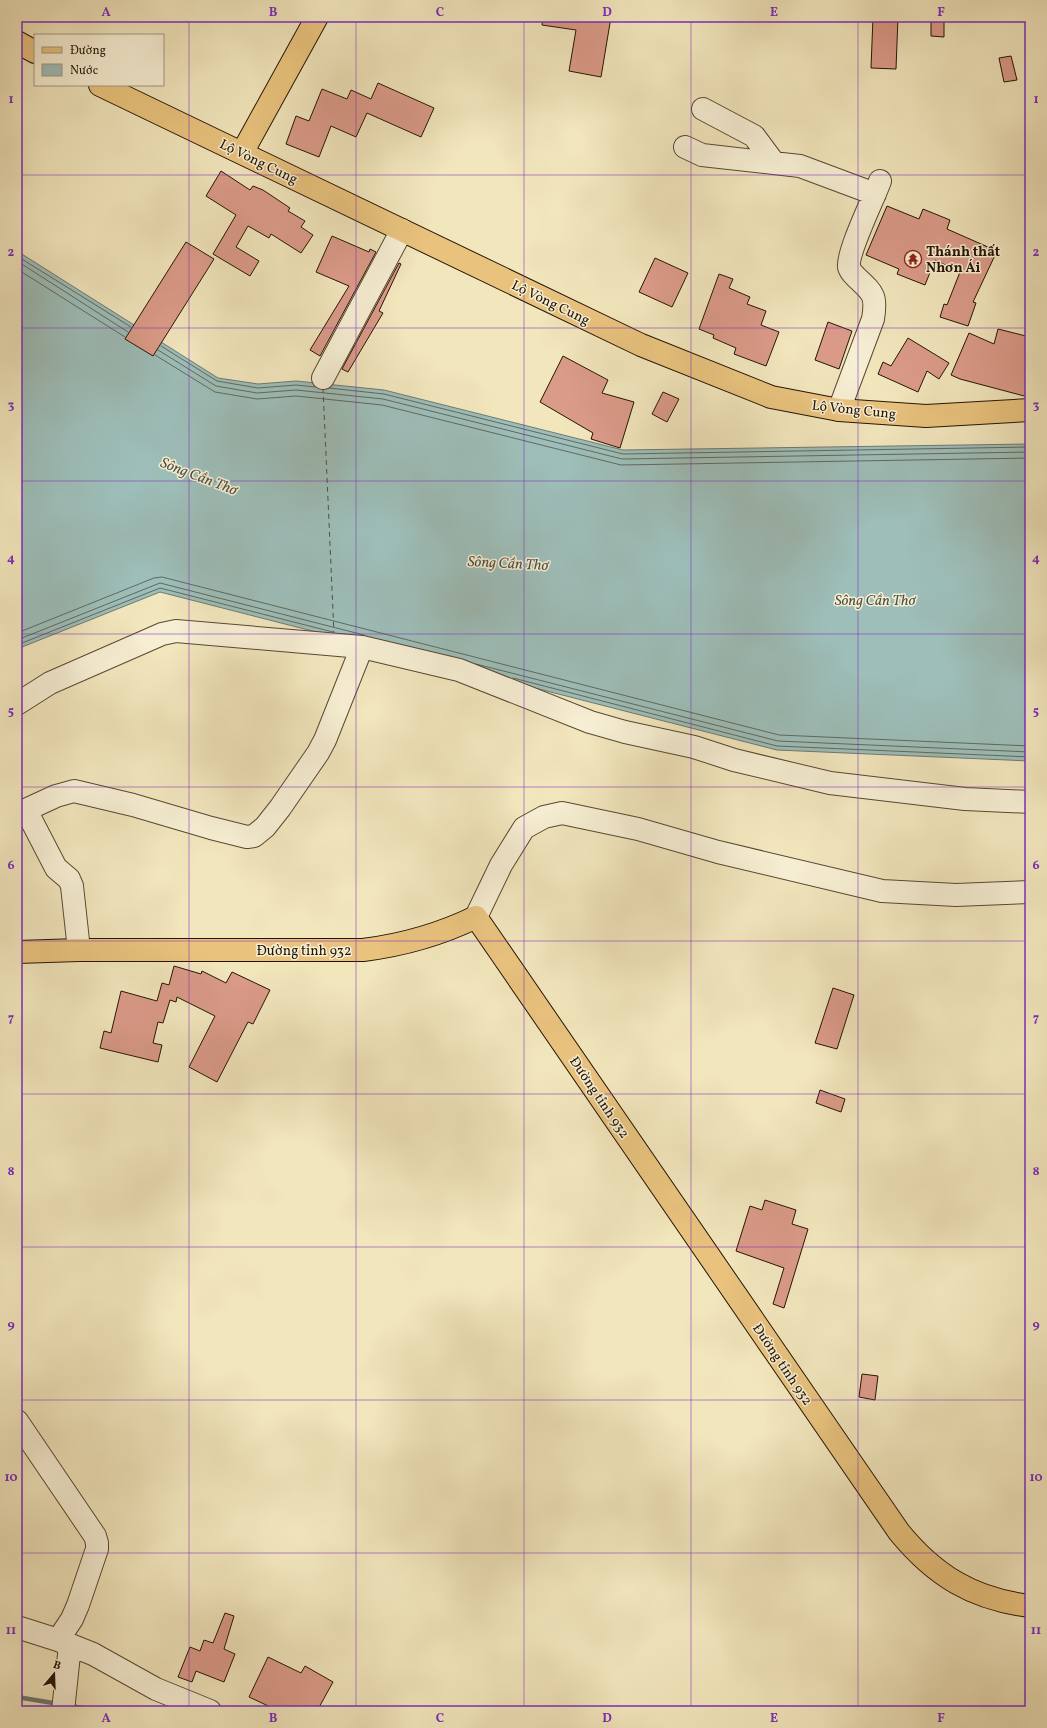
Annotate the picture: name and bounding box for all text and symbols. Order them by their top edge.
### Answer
text: A [101,4,111,22]
text: B [269,4,278,22]
text: C [436,4,444,22]
text: D [602,4,612,22]
text: E [770,4,778,22]
text: F [937,4,945,22]
legend [34,34,164,86]
text: Đường [70,43,106,59]
text: Nước [70,63,98,79]
text: 1 [8,91,14,109]
text: 1 [1033,91,1039,109]
street label: Lộ Vòng Cung [216,135,301,189]
place label: Thánh thất Nhơn Ái [926,243,1000,278]
text: 2 [8,244,15,262]
text: 2 [1033,244,1040,262]
temple icon: Thánh thất Nhơn Ái [903,249,923,269]
street label: Lộ Vòng Cung [508,276,593,330]
text: 3 [8,397,15,415]
street label: Lộ Vòng Cung [811,397,897,424]
text: 3 [1033,397,1040,415]
water label: Sông Cần Thơ [157,453,241,502]
text: 4 [7,550,15,568]
text: 4 [1032,550,1040,568]
water label: Sông Cần Thơ [467,552,550,577]
water label: Sông Cần Thơ [835,591,917,612]
text: 5 [8,703,14,721]
text: 5 [1033,703,1039,721]
text: 6 [7,857,15,875]
text: 6 [1032,857,1040,875]
street label: Đường tỉnh 932 [257,942,351,961]
text: 7 [8,1010,14,1028]
text: 7 [1033,1010,1039,1028]
street label: Đường tỉnh 932 [564,1053,633,1142]
text: 8 [7,1163,15,1181]
text: 8 [1032,1163,1040,1181]
text: 9 [7,1316,15,1334]
text: 9 [1032,1316,1040,1334]
street label: Đường tỉnh 932 [747,1320,816,1409]
text: 10 [4,1469,18,1487]
text: 10 [1029,1469,1043,1487]
text: 11 [6,1622,16,1640]
text: 11 [1031,1622,1041,1640]
north arrow [34,1654,74,1694]
text: B [51,1658,63,1674]
text: A [101,1710,111,1728]
text: B [269,1710,278,1728]
text: C [436,1710,444,1728]
text: D [602,1710,612,1728]
text: E [770,1710,778,1728]
text: F [937,1710,945,1728]

